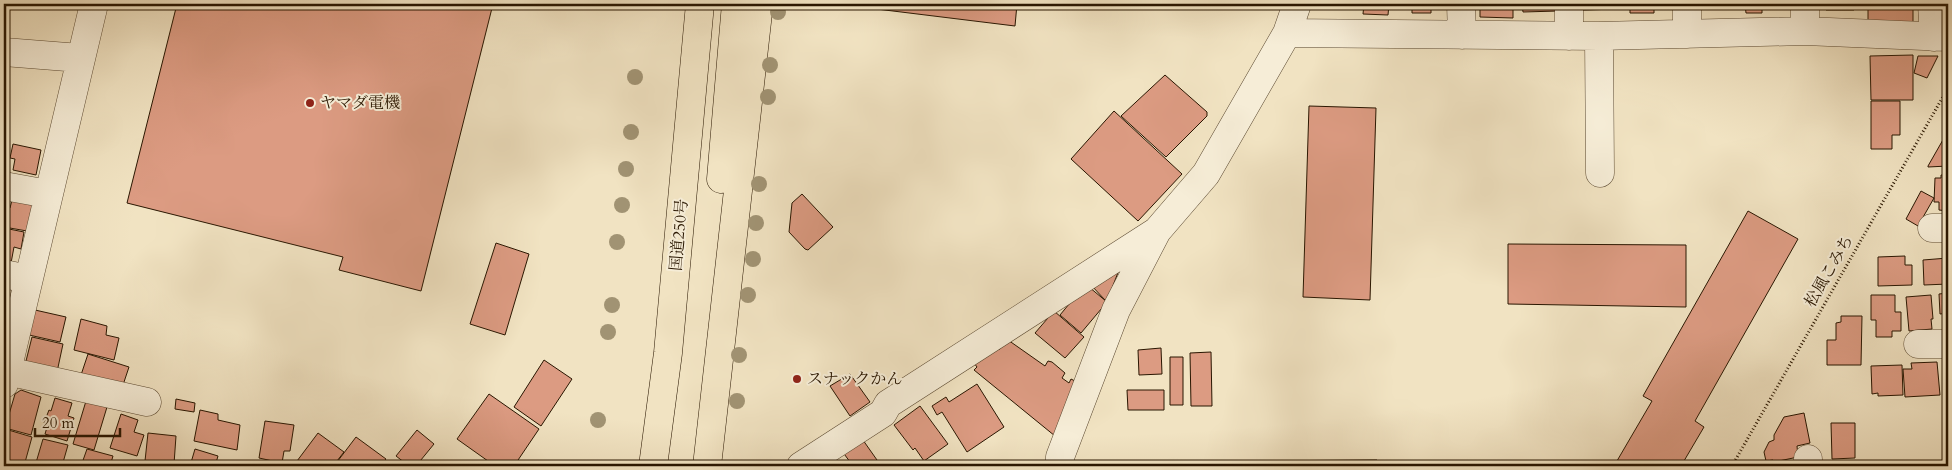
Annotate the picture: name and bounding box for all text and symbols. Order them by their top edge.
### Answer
place label: ヤマダ電機 [320,92,400,114]
marker: ヤマダ電機 [304,97,316,109]
street label: 国道250号 [665,198,693,272]
street label: 松風こみち [1799,231,1859,311]
place label: スナックかん [807,368,902,390]
marker: スナックかん [791,373,803,385]
scale bar [35,405,120,437]
text: 20 m [42,413,74,433]

